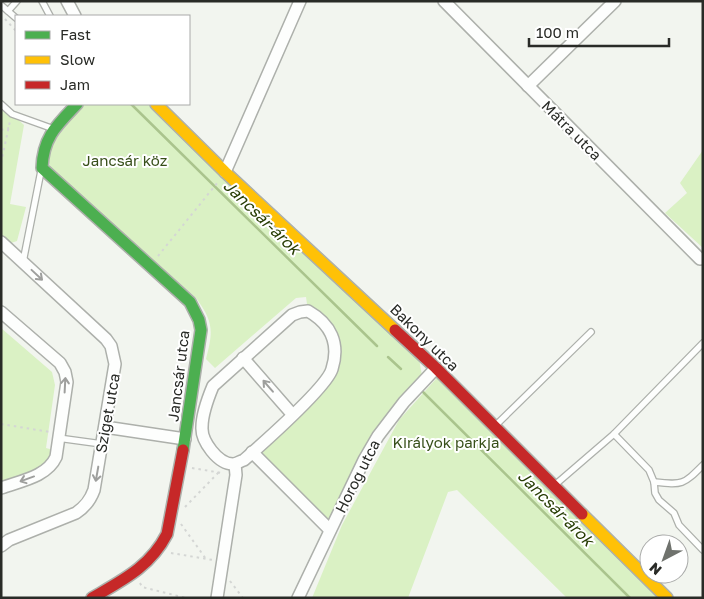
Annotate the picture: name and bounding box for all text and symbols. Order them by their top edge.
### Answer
legend [15,15,190,105]
scale bar [529,15,669,47]
text: 100 m [536,23,579,41]
text: Fast [60,25,91,43]
text: Slow [60,50,95,68]
text: Jam [60,75,90,93]
street label: Mátra utca [538,96,606,164]
park label: Jancsár köz [82,151,168,169]
water label: Jancsár-árok [219,175,306,260]
one-way arrow [31,269,44,281]
street label: Bakony utca [387,300,463,374]
street label: Jancsár utca [163,329,193,423]
street label: Sziget utca [91,372,123,454]
one-way arrow [61,377,70,393]
one-way arrow [262,380,273,393]
park label: Királyok parkja [393,433,499,451]
street label: Horog utca [331,436,383,516]
one-way arrow [91,465,101,481]
water label: Jancsár-árok [514,466,599,551]
one-way arrow [19,475,35,484]
north arrow [639,534,689,584]
text: N [646,559,665,579]

